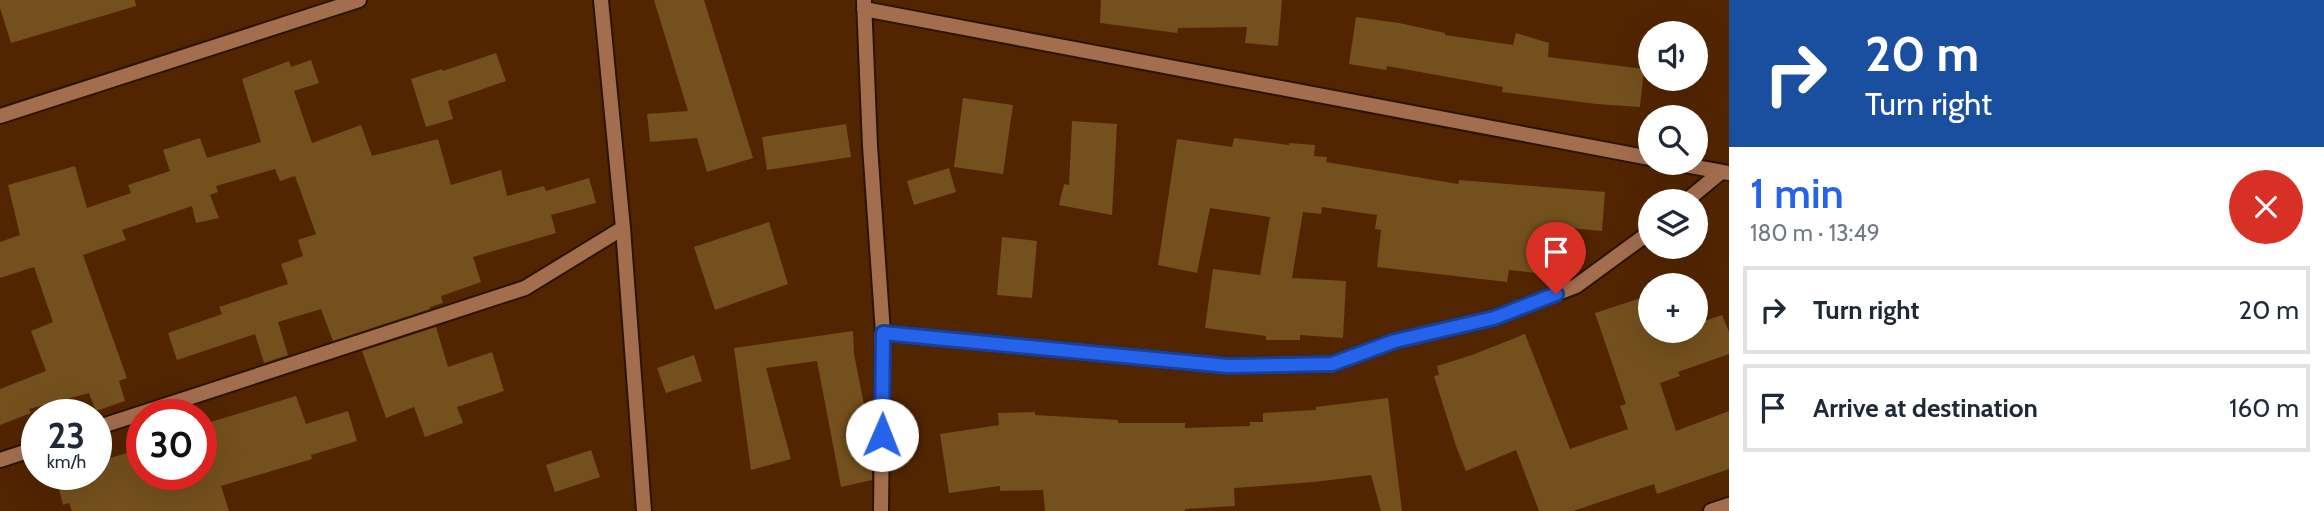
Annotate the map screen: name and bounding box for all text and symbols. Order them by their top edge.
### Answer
map controls [1638,21,1708,343]
button: sound [1638,21,1708,91]
text: 20 m [1865,24,1979,83]
icon: right [1750,28,1841,119]
text: Turn right [1865,84,1992,123]
button: search [1638,105,1708,175]
text: 1 min [1750,167,1844,219]
button: close [2229,170,2303,244]
button: layers [1638,189,1708,259]
text: 180 m · 13:49 [1750,219,1880,247]
pin [1526,222,1586,294]
icon: arrive [1537,233,1575,271]
button: + [1638,273,1708,343]
icon: right [1754,291,1792,329]
text: Turn right [1813,294,1919,326]
text: 20 m [2239,294,2299,326]
icon: arrive [1754,389,1792,427]
text: Arrive at destination [1813,392,2038,424]
text: 160 m [2229,392,2299,424]
position arrow [845,398,919,472]
speed limit sign: 30 [126,399,217,490]
text: 23 [48,414,85,457]
text: km/h [47,451,86,473]

